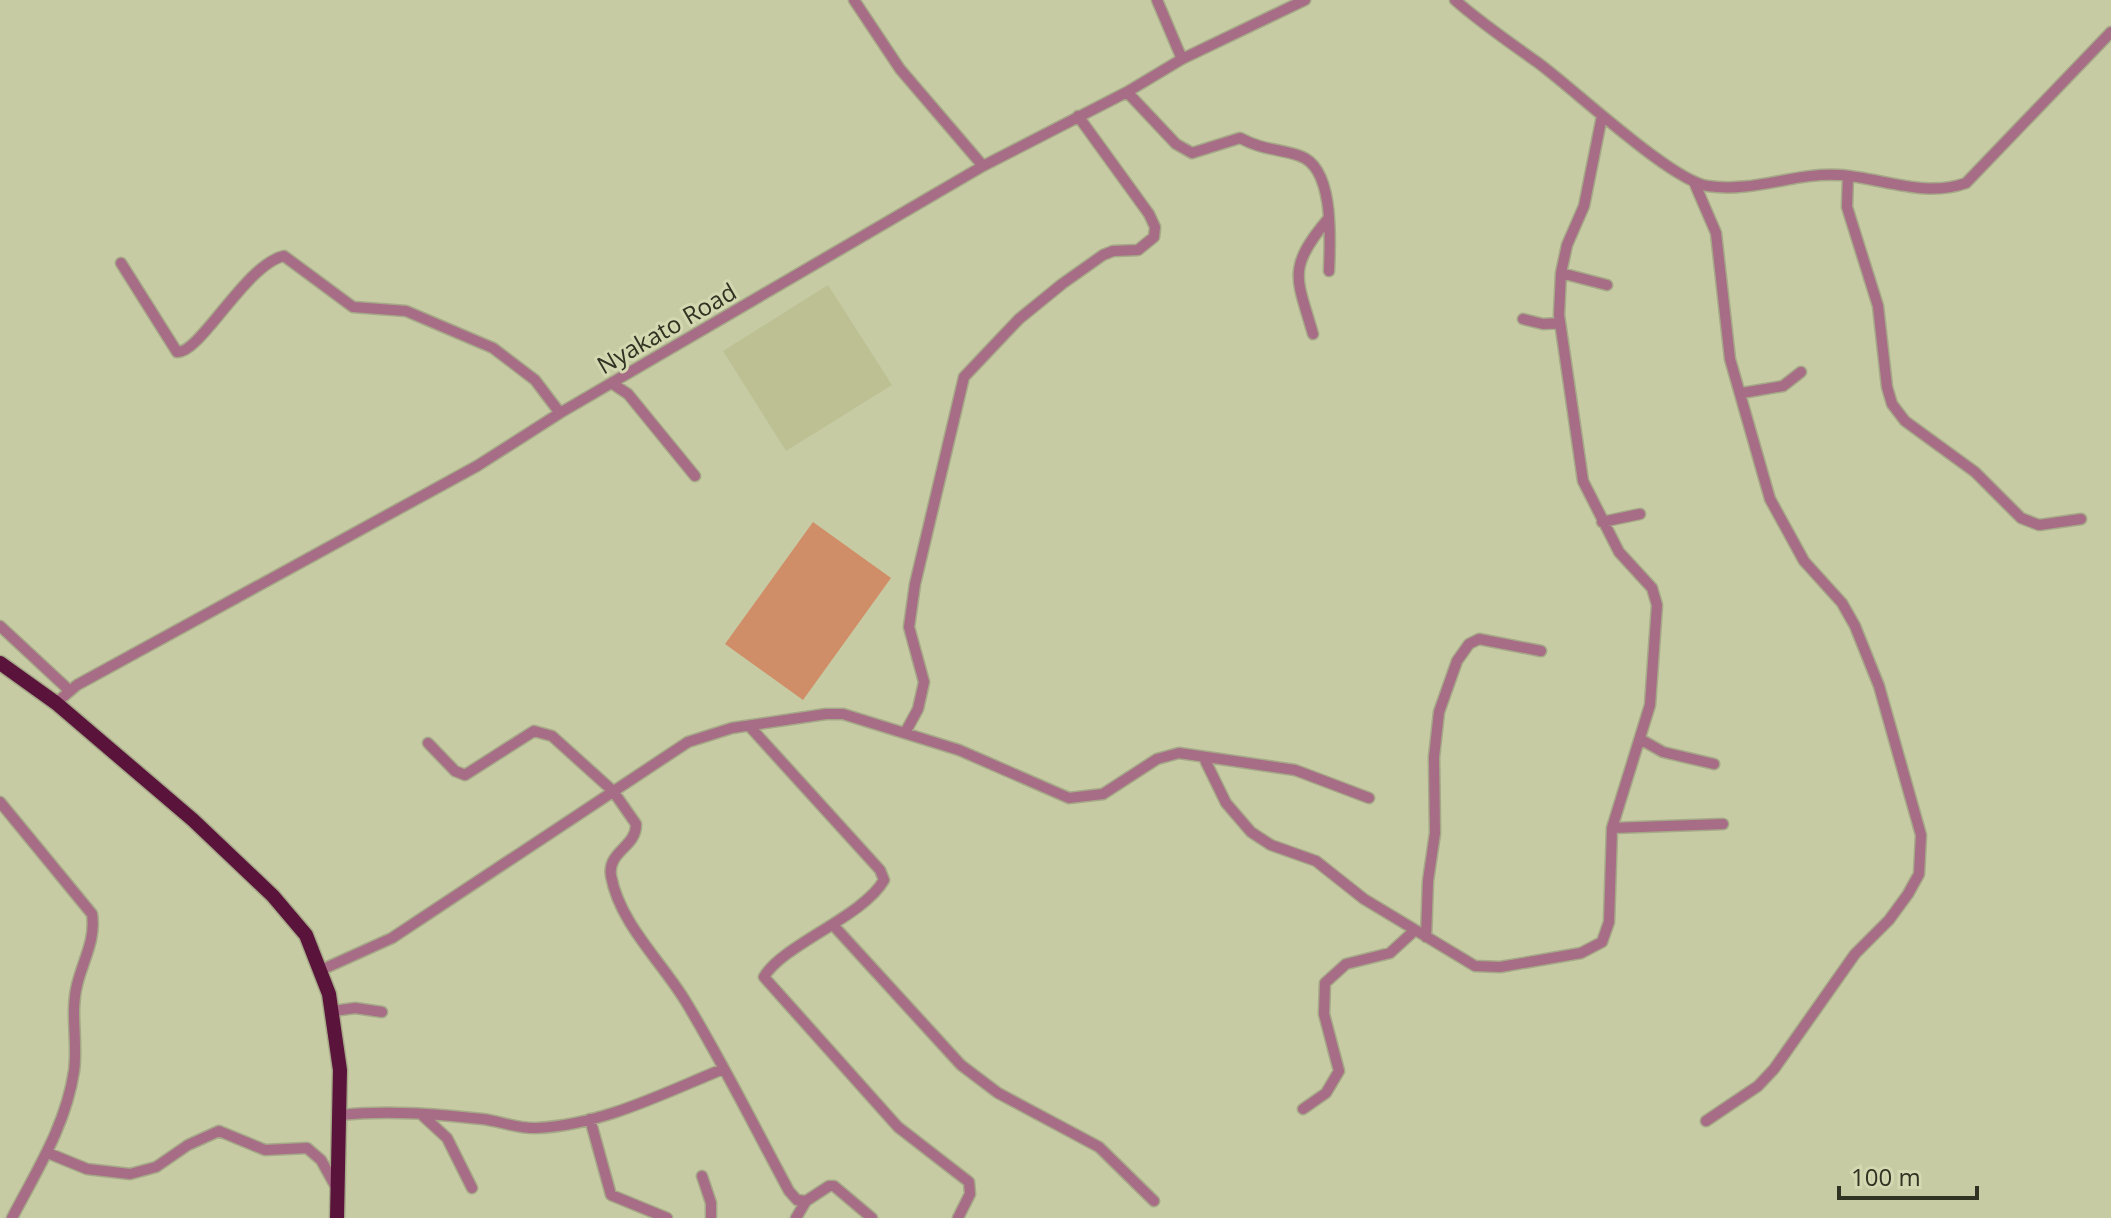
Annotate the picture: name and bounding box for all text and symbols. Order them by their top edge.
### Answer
street label: Nyakato Road [591,274,742,381]
scale bar [1839,1150,1977,1200]
text: 100 m [1851,1160,1921,1193]

